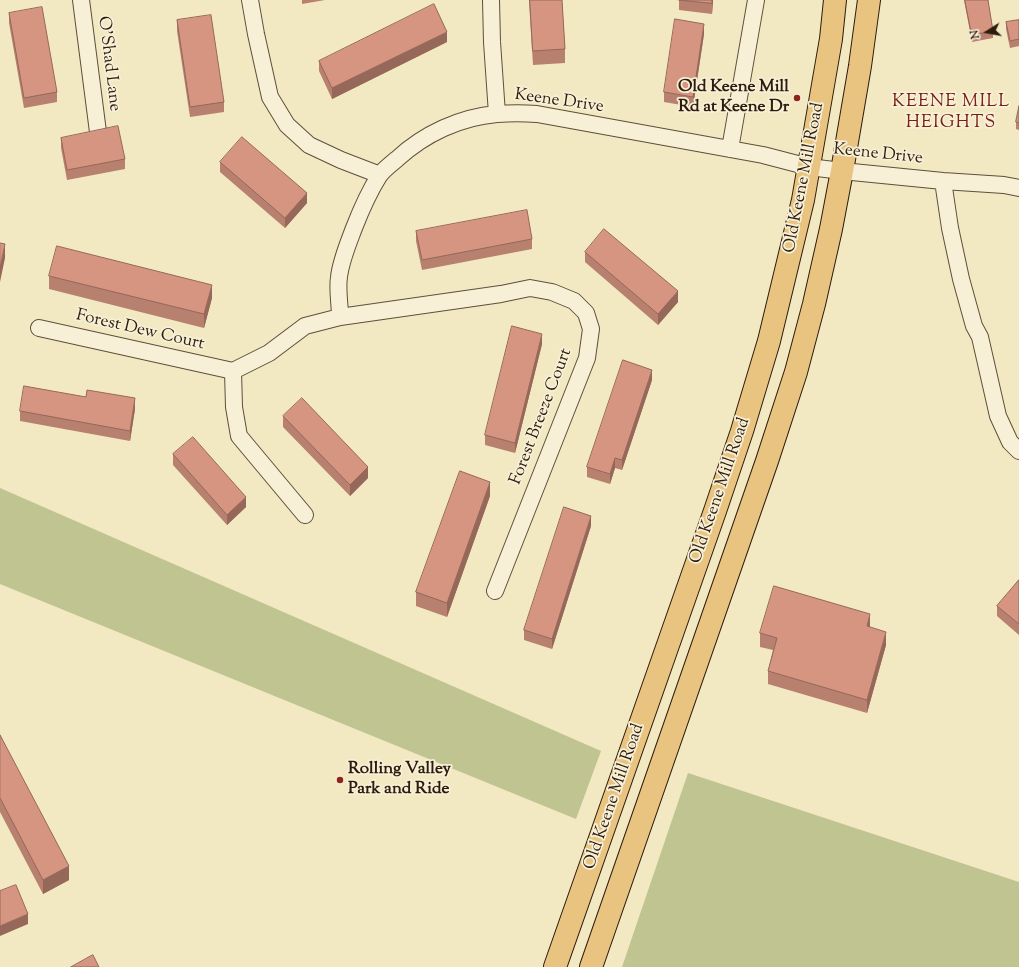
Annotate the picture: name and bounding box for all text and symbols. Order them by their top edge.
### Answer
north arrow [967,12,1007,52]
street label: O'Shad Lane [92,15,124,113]
text: N [967,28,984,40]
place label: Old Keene Mill Rd at Keene Dr [678,78,789,118]
street label: Keene Drive [513,86,605,118]
district label: KEENE MILL HEIGHTS [892,92,1010,134]
marker: Old Keene Mill Rd at Keene Dr [792,93,802,103]
street label: Old Keene Mill Road [780,101,830,255]
street label: Keene Drive [832,140,924,170]
street label: Forest Dew Court [74,306,206,356]
street label: Forest Breeze Court [507,346,577,488]
street label: Old Keene Mill Road [686,415,756,567]
street label: Old Keene Mill Road [580,721,650,873]
place label: Rolling Valley Park and Ride [348,760,451,800]
marker: Rolling Valley Park and Ride [335,775,345,785]

